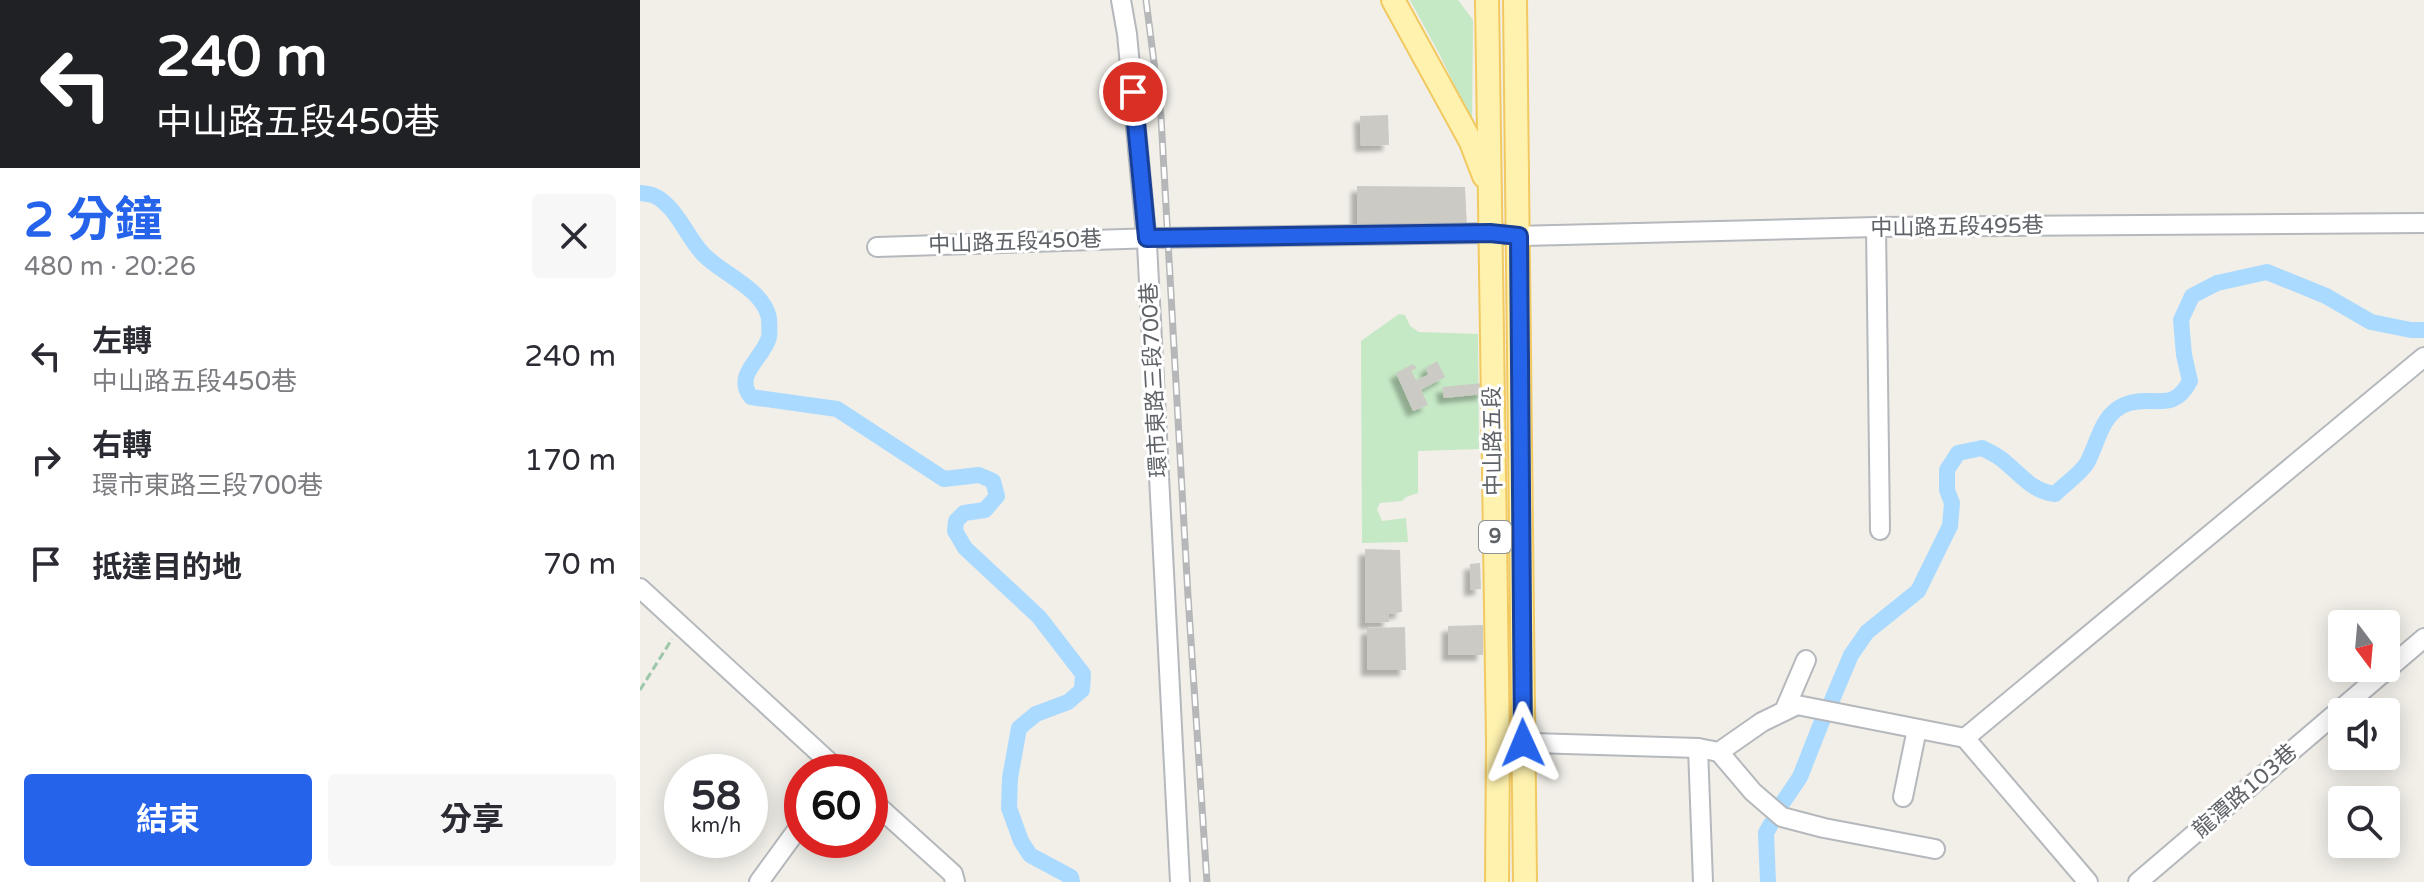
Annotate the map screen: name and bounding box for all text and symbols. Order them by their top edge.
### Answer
text: 240 m [156,24,327,91]
icon: left [24,32,128,136]
pin [1099,58,1167,126]
icon: arrive [1111,70,1155,114]
text: 中山路五段450巷 [156,101,440,144]
text: 2 分鐘 [24,192,163,250]
button: close [532,194,616,278]
street label: 中山路五段495巷 [1870,212,2044,242]
street label: 中山路五段450巷 [928,226,1102,258]
text: 480 m · 20:26 [24,251,196,282]
street label: 環市東路三段700巷 [1136,282,1172,478]
text: 左轉 [92,323,152,360]
icon: left [24,334,68,378]
text: 240 m [524,338,616,375]
text: 中山路五段450巷 [92,366,297,397]
street label: 中山路五段 [1479,386,1507,496]
text: 右轉 [92,427,152,464]
icon: right [24,438,68,482]
text: 170 m [524,442,616,479]
text: 環市東路三段700巷 [92,470,323,501]
road number: 9 [1479,521,1511,553]
icon: arrive [24,542,68,586]
text: 70 m [543,546,616,583]
text: 抵達目的地 [92,549,242,586]
north arrow [2328,610,2400,682]
map controls [2328,610,2400,858]
button: sound [2328,698,2400,770]
position arrow [1481,701,1565,785]
street label: 龍潭路103巷 [2188,739,2302,843]
speed limit sign: 60 [784,754,888,858]
text: 58 [691,772,741,820]
button: 結束 [24,774,312,866]
button: 分享 [328,774,616,866]
button: search [2328,786,2400,858]
text: km/h [691,814,741,838]

